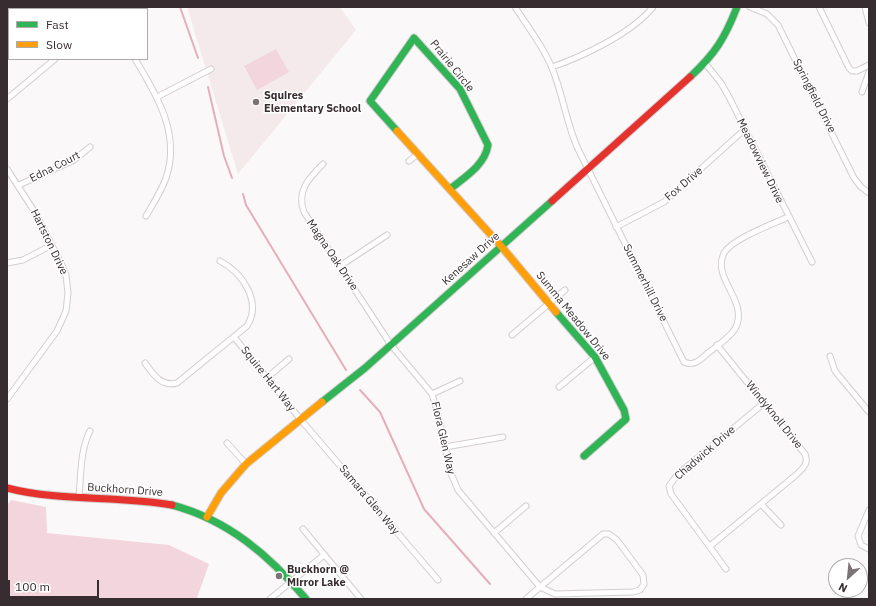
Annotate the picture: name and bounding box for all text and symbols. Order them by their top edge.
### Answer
legend [8,8,148,60]
text: Fast [46,17,69,32]
text: Slow [46,37,72,52]
street label: Prairie Circle [427,37,477,95]
street label: Springfield Drive [790,57,838,135]
place label: Squires Elementary School [264,89,361,115]
marker: Squires Elementary School [251,97,261,107]
street label: Meadowview Drive [734,117,786,205]
street label: Edna Court [28,149,82,185]
street label: Fox Drive [662,164,706,204]
street label: Hartston Drive [27,207,71,277]
street label: Magna Oak Drive [303,217,361,293]
street label: Kenesaw Drive [440,230,502,288]
street label: Summerhill Drive [620,242,670,324]
street label: Summa Meadow Drive [533,269,613,363]
street label: Squire Hart Way [238,344,298,414]
street label: Windyknoll Drive [743,379,805,451]
street label: Flora Glen Way [428,400,458,476]
street label: Chadwick Drive [672,423,738,483]
street label: Samara Glen Way [336,463,402,537]
street label: Buckhorn Drive [87,481,163,499]
north arrow [828,558,868,598]
place label: Buckhorn @ Mirror Lake [287,563,349,589]
marker: Buckhorn @ Mirror Lake [274,571,284,581]
scale bar [10,572,101,598]
text: 100 m [15,579,50,594]
text: N [836,580,850,596]

